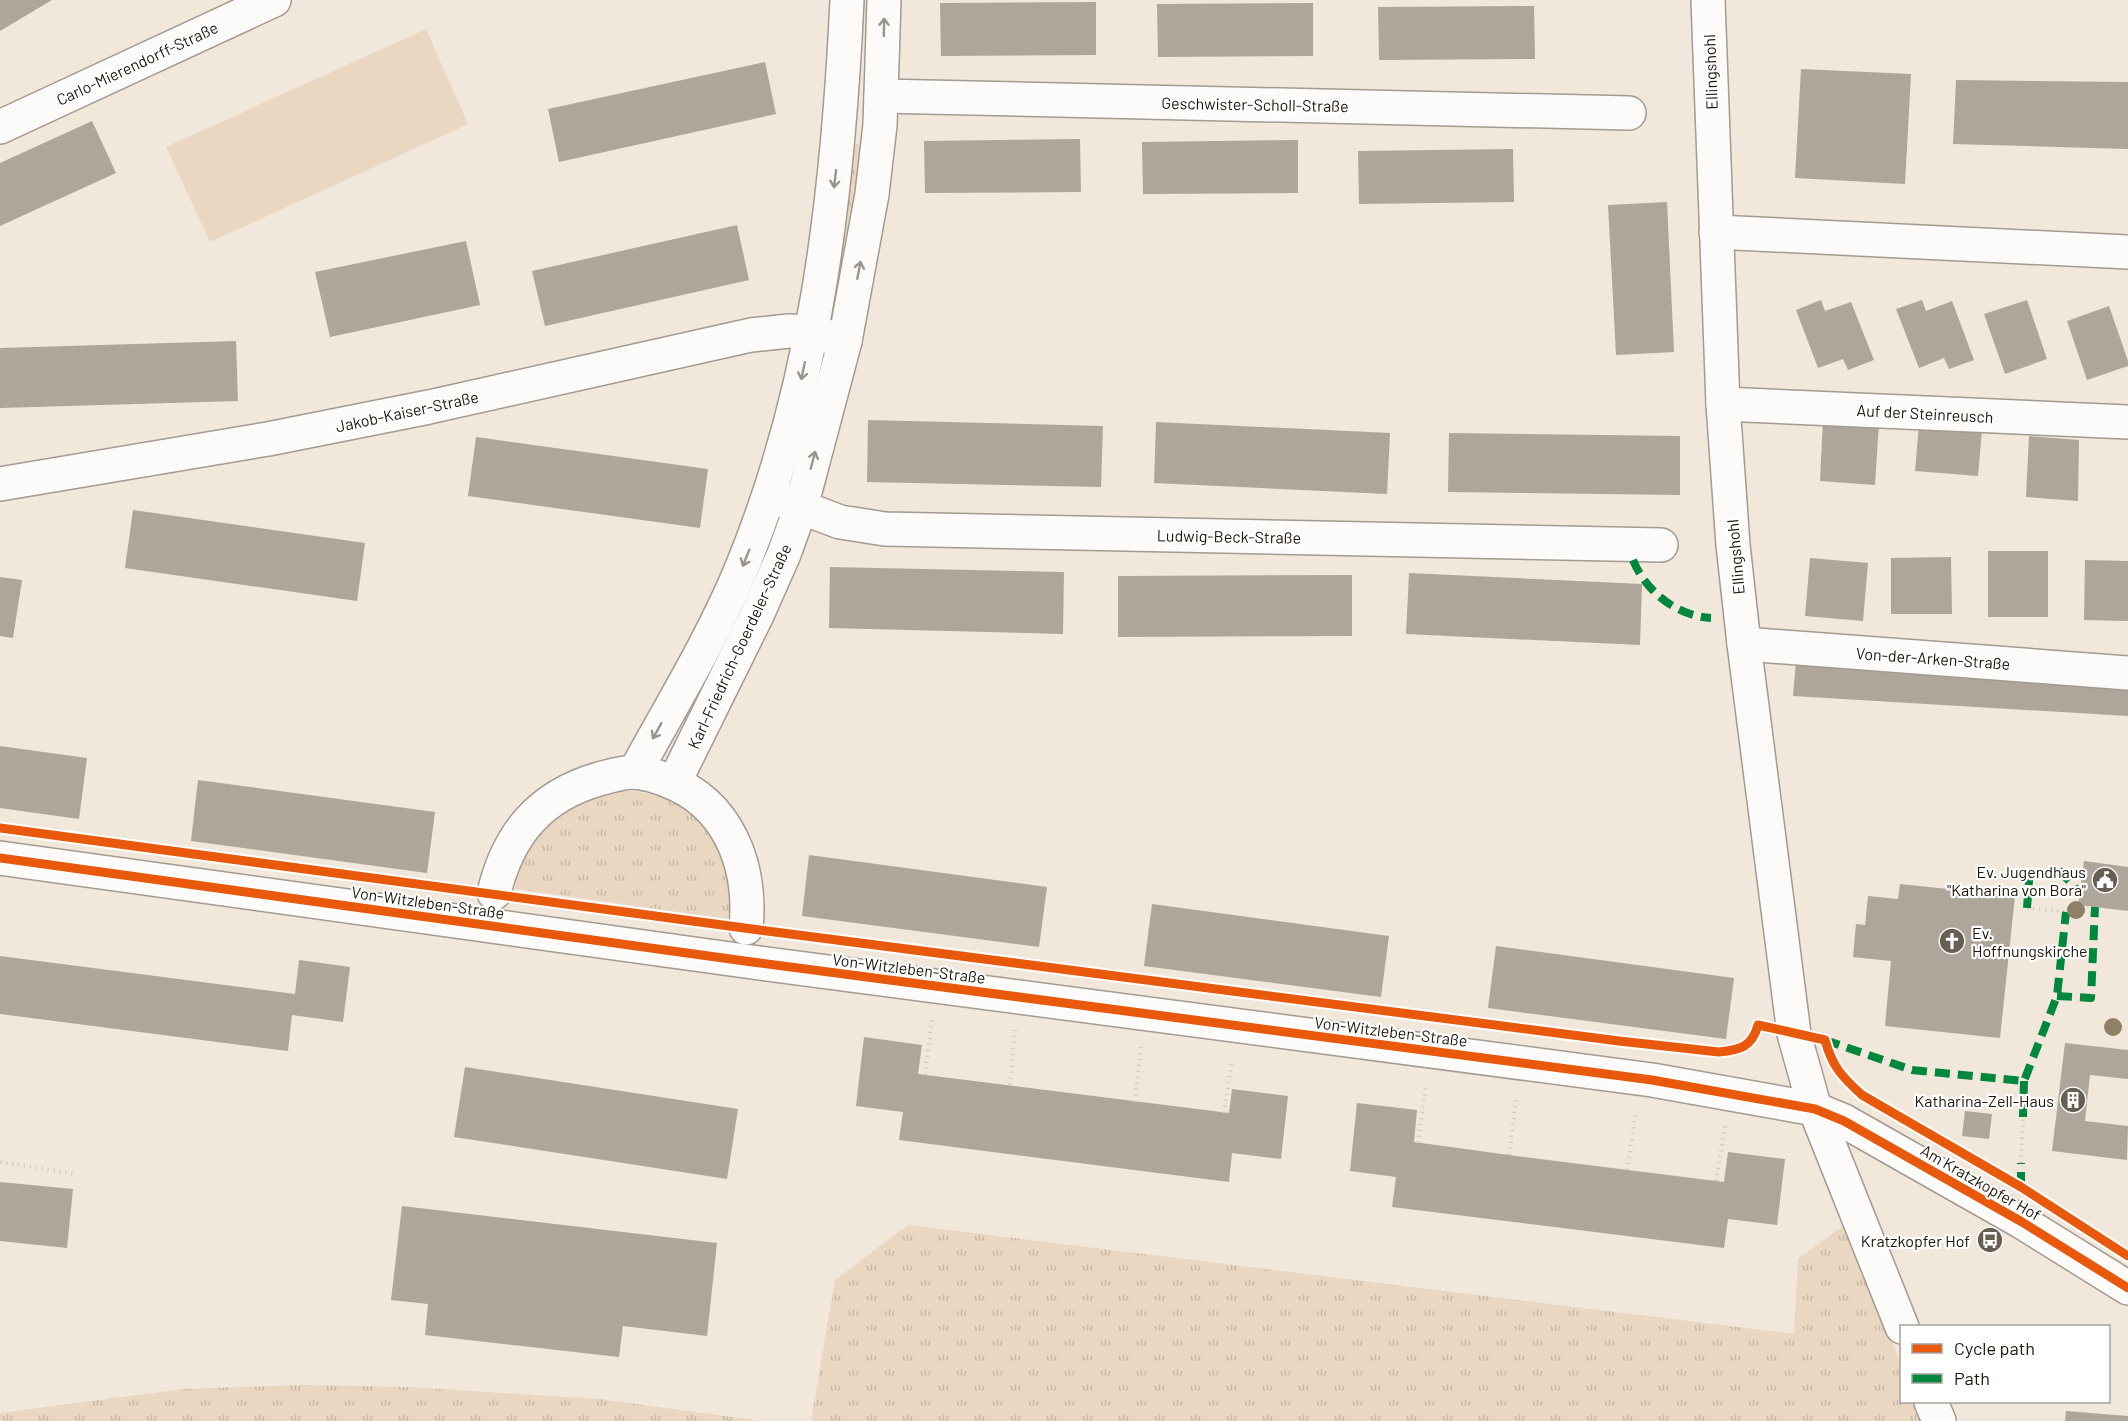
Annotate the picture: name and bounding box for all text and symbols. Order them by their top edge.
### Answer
street label: Carlo-Mierendorff-Straße [53,17,221,109]
one-way arrow [878,18,889,38]
street label: Ellingshohl [1699,34,1721,110]
street label: Geschwister-Scholl-Straße [1161,93,1349,115]
one-way arrow [829,169,840,189]
one-way arrow [854,261,865,281]
one-way arrow [797,361,808,381]
street label: Jakob-Kaiser-Straße [334,387,480,435]
street label: Auf der Steinreusch [1856,400,1994,426]
one-way arrow [808,451,820,470]
street label: Ellingshohl [1722,519,1748,595]
street label: Ludwig-Beck-Straße [1157,525,1301,547]
street label: Karl-Friedrich-Goerdeler-Straße [683,541,795,751]
one-way arrow [740,548,751,566]
street label: Von-der-Arken-Straße [1855,643,2011,673]
one-way arrow [651,722,663,739]
place label: Ev. Jugendhaus "Katharina von Bora" [1947,862,2086,899]
public building icon: Ev. Jugendhaus "Katharina von Bora" [2090,865,2120,895]
street label: Von-Witzleben-Straße [350,882,506,922]
place label: Ev. Hoffnungskirche [1972,923,2088,960]
church icon: Ev. Hoffnungskirche [1937,926,1967,956]
street label: Von-Witzleben-Straße [831,949,987,987]
street label: Von-Witzleben-Straße [1313,1012,1469,1050]
building icon: Katharina-Zell-Haus [2058,1085,2088,1115]
place label: Katharina-Zell-Haus [1915,1091,2054,1110]
street label: Am Kratzkopfer Hof [1918,1140,2045,1224]
bus stop icon: Kratzkopfer Hof [1975,1225,2005,1255]
place label: Kratzkopfer Hof [1861,1231,1970,1250]
legend [1900,1325,2110,1403]
text: Cycle path [1954,1337,2035,1359]
text: Path [1954,1367,1990,1389]

